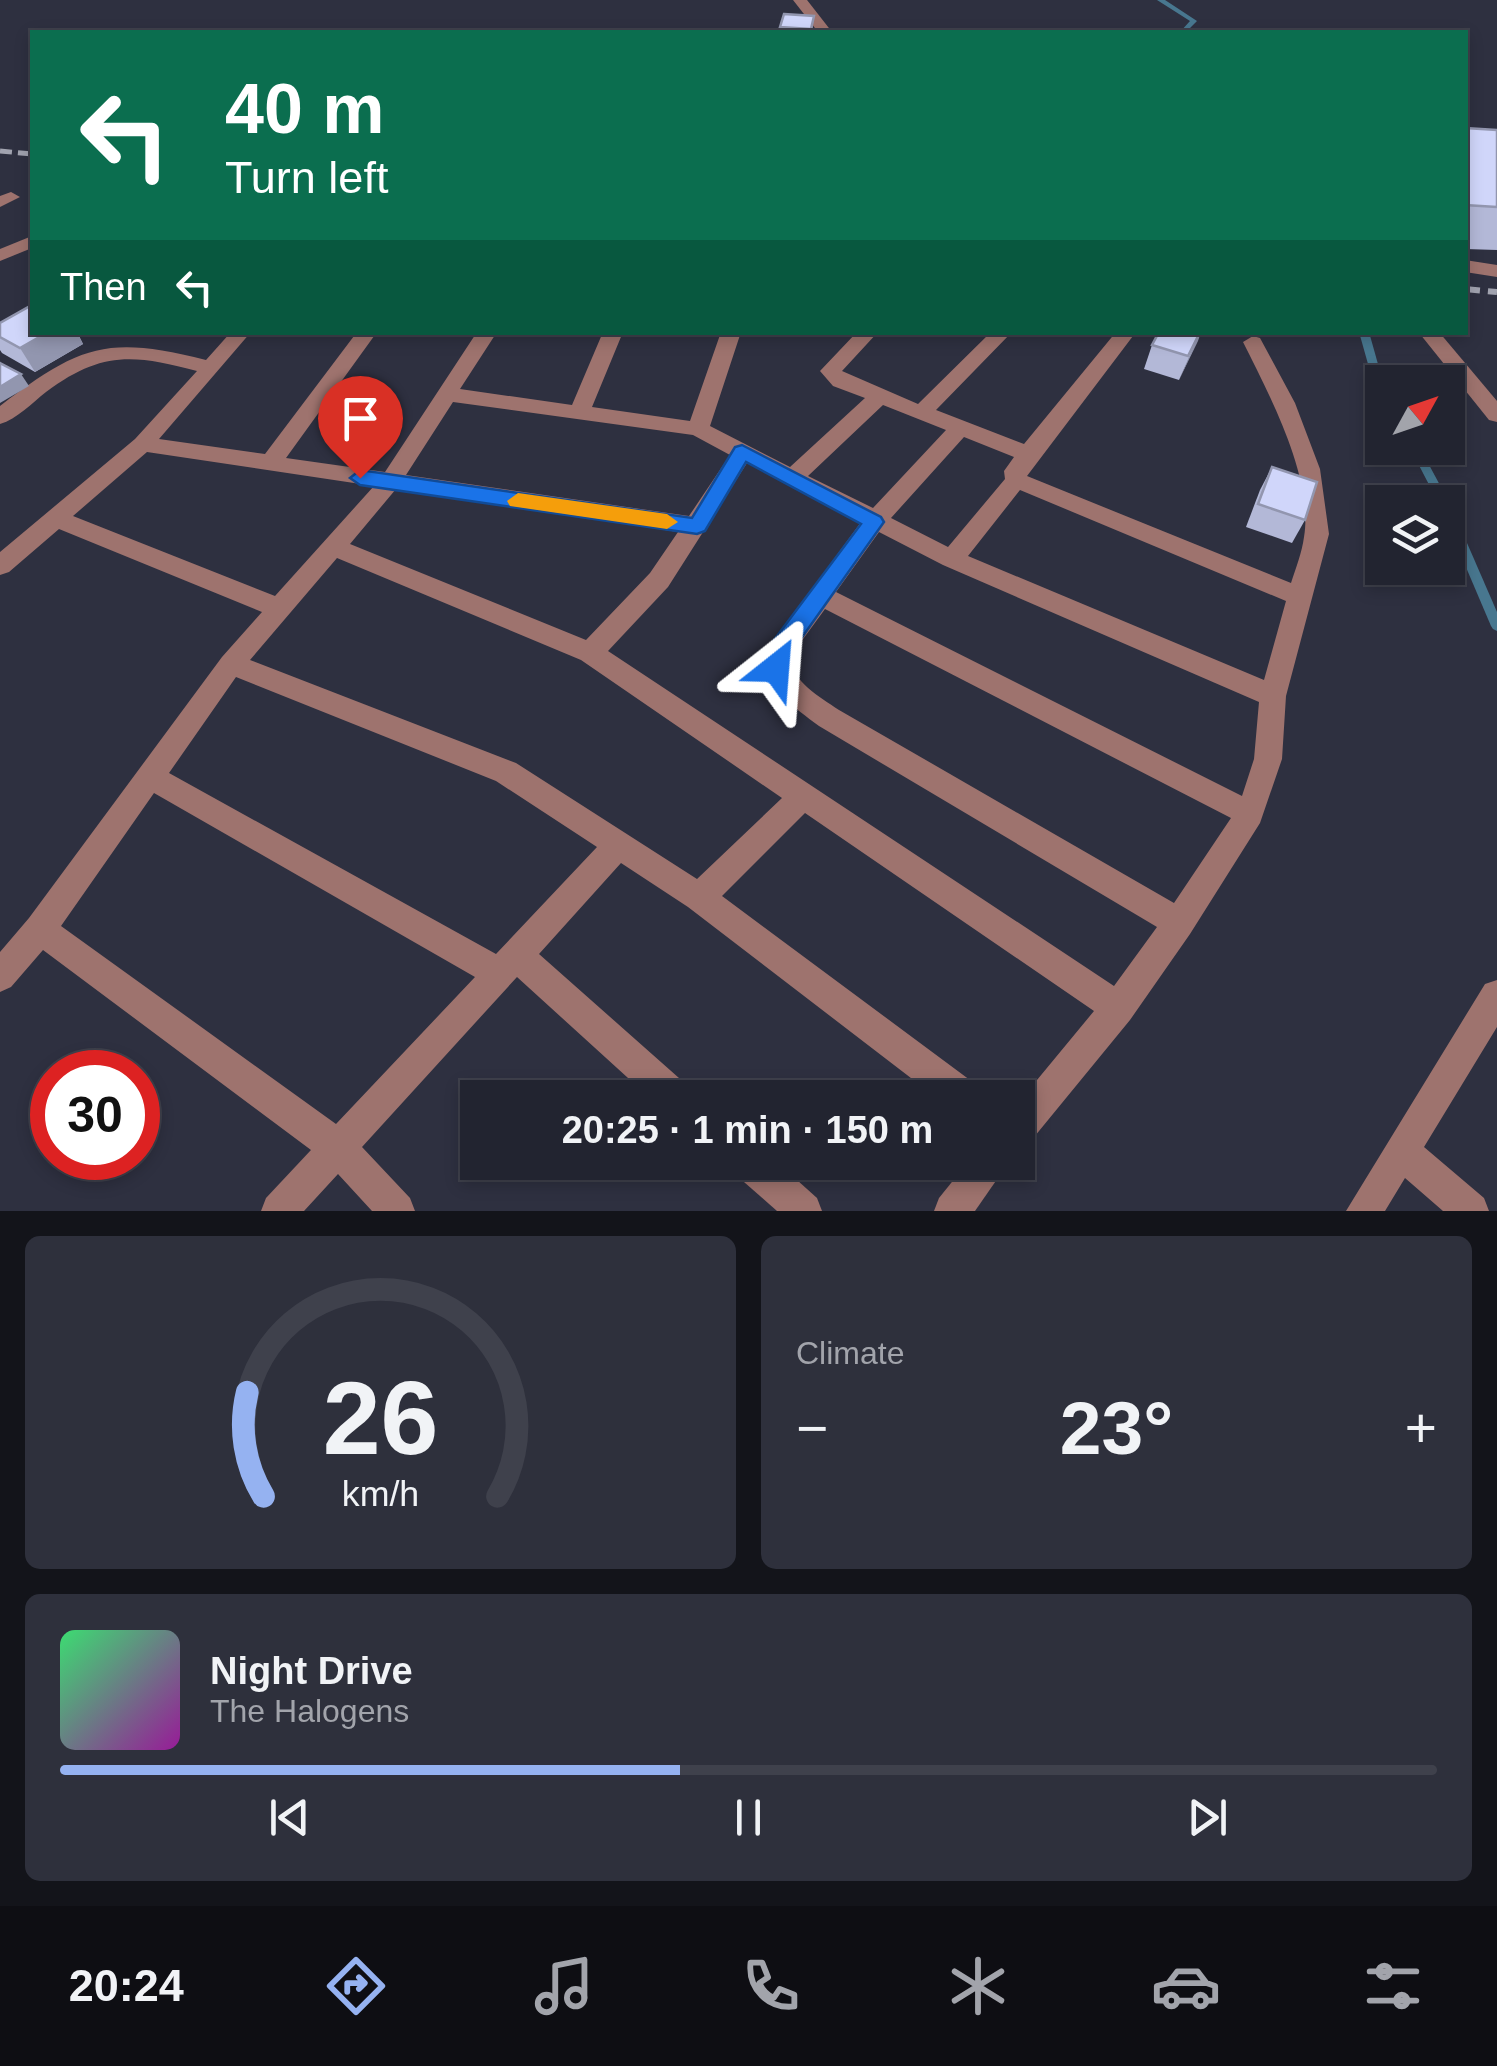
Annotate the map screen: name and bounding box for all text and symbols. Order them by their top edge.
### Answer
icon: left [60,70,190,200]
text: 40 m [225,70,385,148]
text: Turn left [225,152,388,203]
icon: left [167,260,222,315]
text: Then [60,266,147,308]
north arrow [1365,365,1465,465]
map controls [1365,365,1465,585]
pin [318,376,403,479]
icon: arrive [333,391,388,446]
button: layers [1365,485,1465,585]
position arrow [724,616,828,720]
speed limit sign: 30 [30,1050,160,1180]
text: 20:25 · 1 min · 150 m [562,1109,933,1151]
text: Climate [796,1335,904,1371]
text: 26 [323,1360,438,1476]
text: 23° [1060,1386,1173,1470]
text: − [796,1397,828,1459]
text: + [1405,1397,1437,1459]
text: km/h [342,1474,419,1514]
text: Night Drive [210,1650,413,1692]
text: The Halogens [210,1693,409,1729]
icon: previous [262,1790,317,1845]
icon: pause [721,1790,776,1845]
icon: next [1180,1790,1235,1845]
icon: directions [321,1951,391,2021]
icon: music [529,1951,599,2021]
icon: phone [736,1951,806,2021]
icon: climate [943,1951,1013,2021]
icon: car [1151,1951,1221,2021]
icon: filters [1358,1951,1428,2021]
text: 20:24 [69,1960,184,2011]

